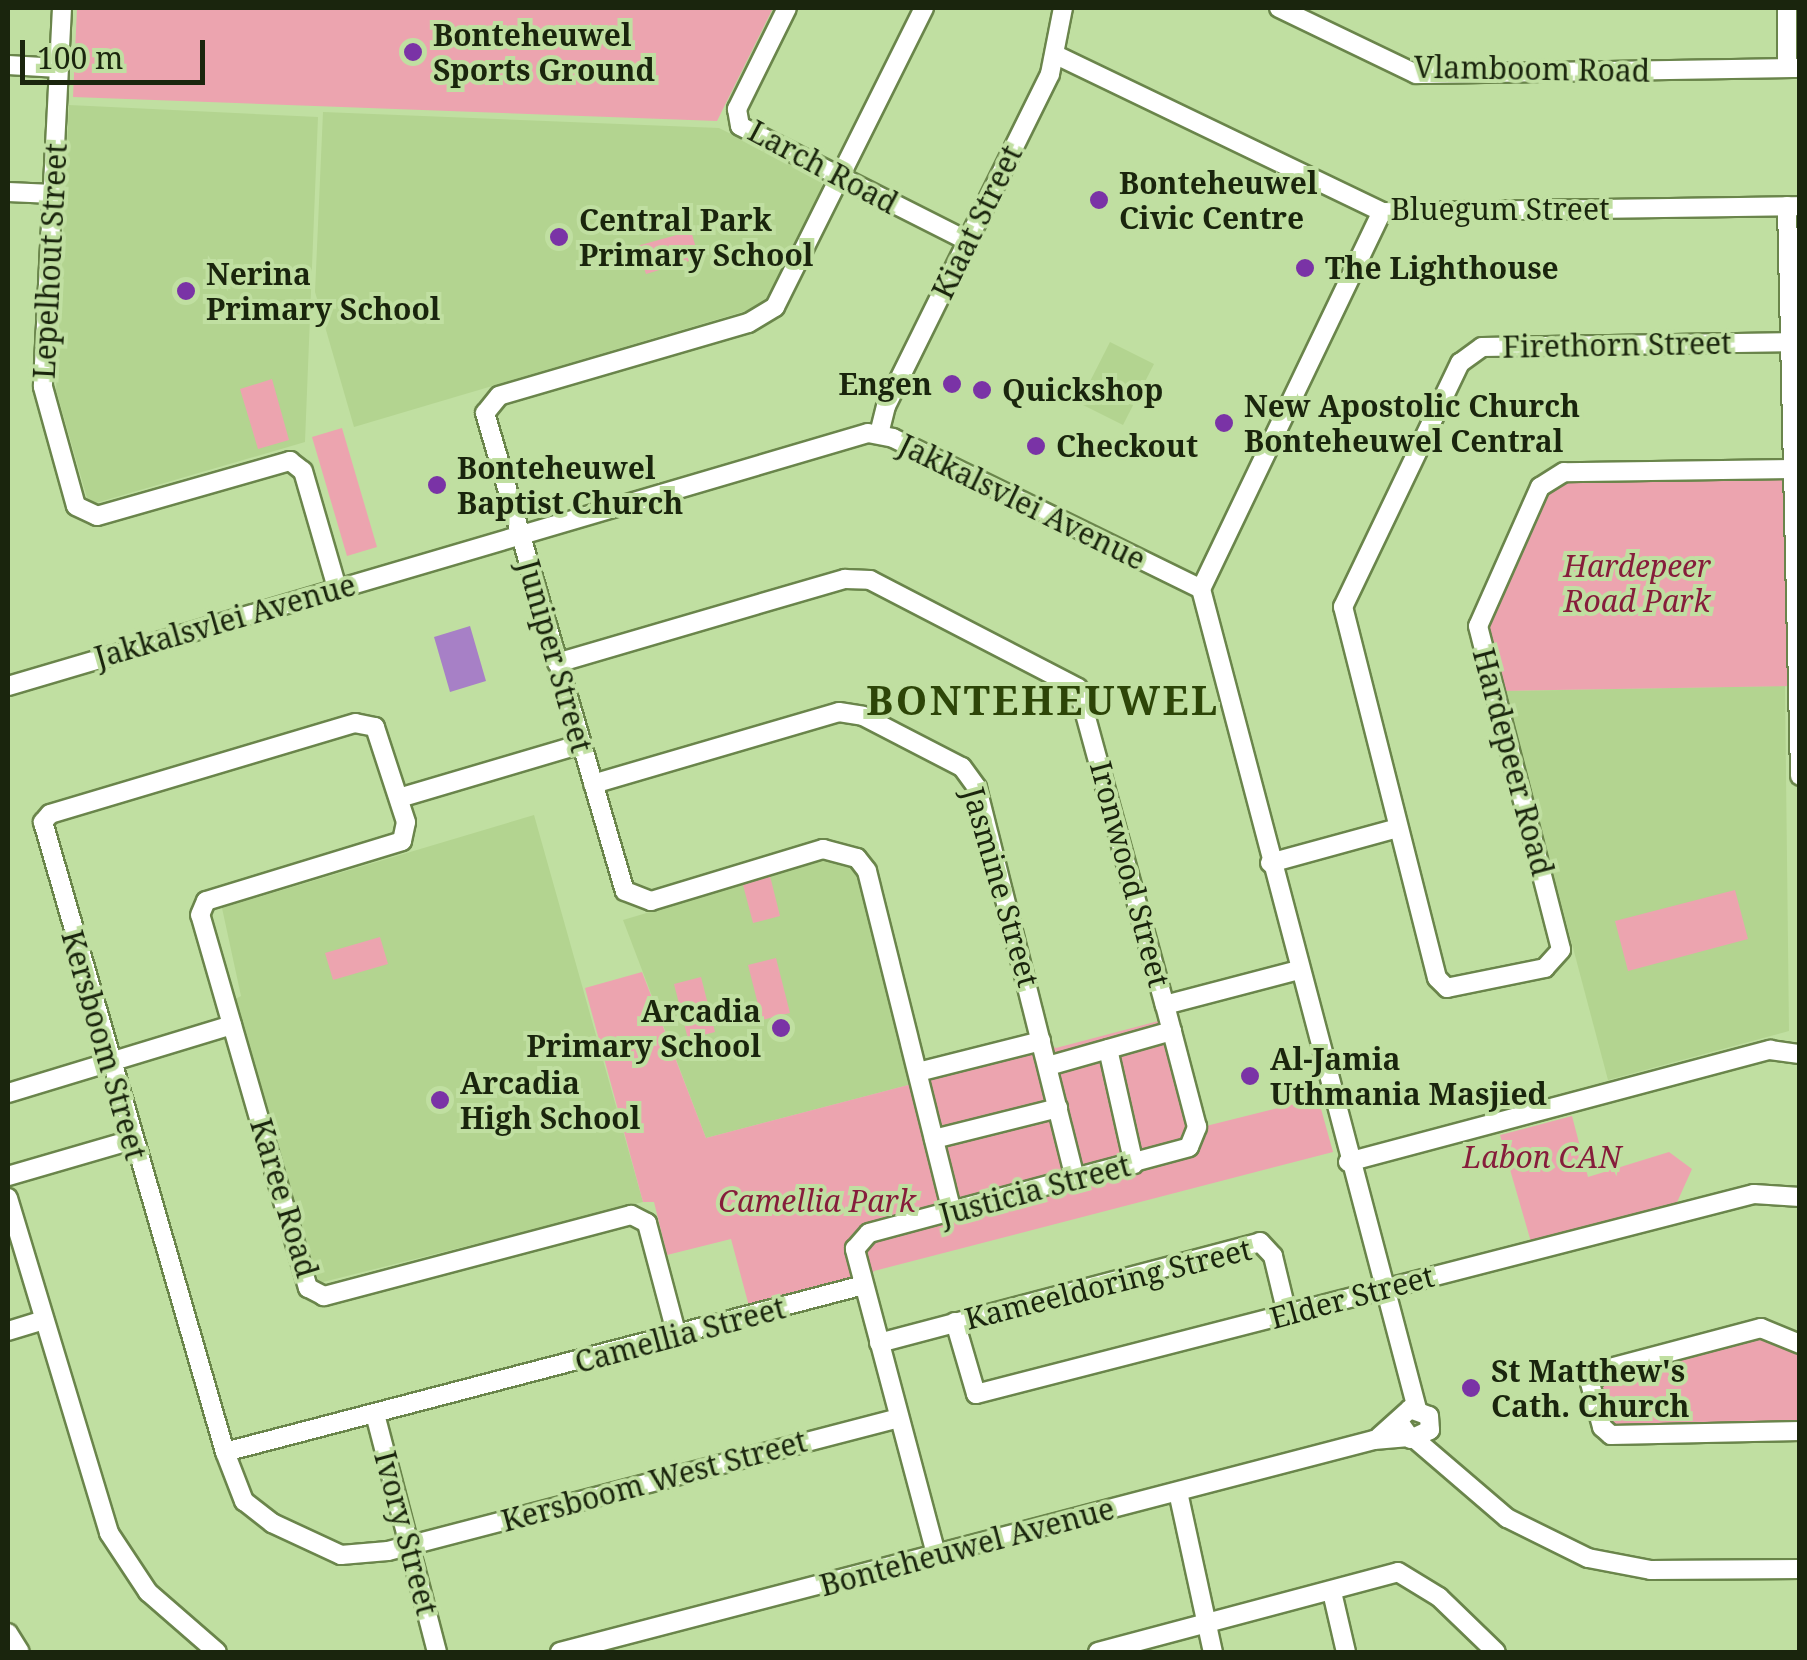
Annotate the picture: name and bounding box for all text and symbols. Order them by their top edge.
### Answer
place label: Bonteheuwel Sports Ground [433,17,655,88]
scale bar [25,20,210,82]
text: 100 m [37,37,123,78]
marker: Bonteheuwel Sports Ground [402,41,424,63]
street label: Vlamboom Road [1414,49,1650,89]
street label: Larch Road [742,113,904,221]
street label: Kiaat Street [924,139,1030,305]
street label: Lepelhout Street [26,142,74,380]
place label: Bonteheuwel Civic Centre [1119,165,1317,236]
marker: Bonteheuwel Civic Centre [1088,189,1110,211]
street label: Bluegum Street [1390,191,1610,227]
place label: Central Park Primary School [579,202,813,272]
marker: Central Park Primary School [548,226,570,248]
place label: The Lighthouse [1325,250,1559,286]
place label: Nerina Primary School [206,256,440,326]
marker: The Lighthouse [1294,257,1316,279]
marker: Nerina Primary School [175,280,197,302]
street label: Firethorn Street [1502,325,1732,365]
place label: Engen [838,366,932,402]
place label: Quickshop [1002,372,1163,408]
marker: Engen [941,373,963,395]
marker: Quickshop [971,379,993,401]
place label: New Apostolic Church Bonteheuwel Central [1244,388,1580,458]
marker: New Apostolic Church Bonteheuwel Central [1213,412,1235,434]
street label: Jakkalsvlei Avenue [893,427,1151,577]
place label: Checkout [1056,428,1198,464]
marker: Checkout [1025,435,1047,457]
place label: Bonteheuwel Baptist Church [457,450,683,520]
marker: Bonteheuwel Baptist Church [426,474,448,496]
park label: Hardepeer Road Park [1563,548,1711,618]
street label: Juniper Street [510,555,600,757]
street label: Jakkalsvlei Avenue [90,567,360,675]
street label: Hardepeer Road [1465,644,1561,880]
district label: BONTEHEUWEL [866,676,1220,724]
street label: Ironwood Street [1083,757,1177,991]
street label: Jasmine Street [955,783,1047,991]
street label: Kersboom Street [54,926,154,1164]
place label: Arcadia Primary School [527,993,761,1064]
marker: Arcadia Primary School [770,1017,792,1039]
place label: Al-Jamia Uthmania Masjied [1270,1041,1547,1112]
place label: Arcadia High School [460,1065,640,1136]
marker: Al-Jamia Uthmania Masjied [1239,1065,1261,1087]
marker: Arcadia High School [429,1089,451,1111]
street label: Karee Road [243,1114,325,1282]
park label: Labon CAN [1463,1139,1621,1175]
street label: Justicia Street [936,1147,1134,1233]
park label: Camellia Park [718,1183,916,1219]
street label: Kameeldoring Street [961,1231,1255,1337]
street label: Elder Street [1266,1258,1438,1336]
street label: Camellia Street [571,1290,789,1380]
place label: St Matthew's Cath. Church [1491,1353,1689,1424]
marker: St Matthew's Cath. Church [1460,1377,1482,1399]
street label: Kersboom West Street [497,1423,811,1539]
street label: Ivory Street [367,1447,445,1619]
street label: Bonteheuwel Avenue [816,1490,1118,1604]

